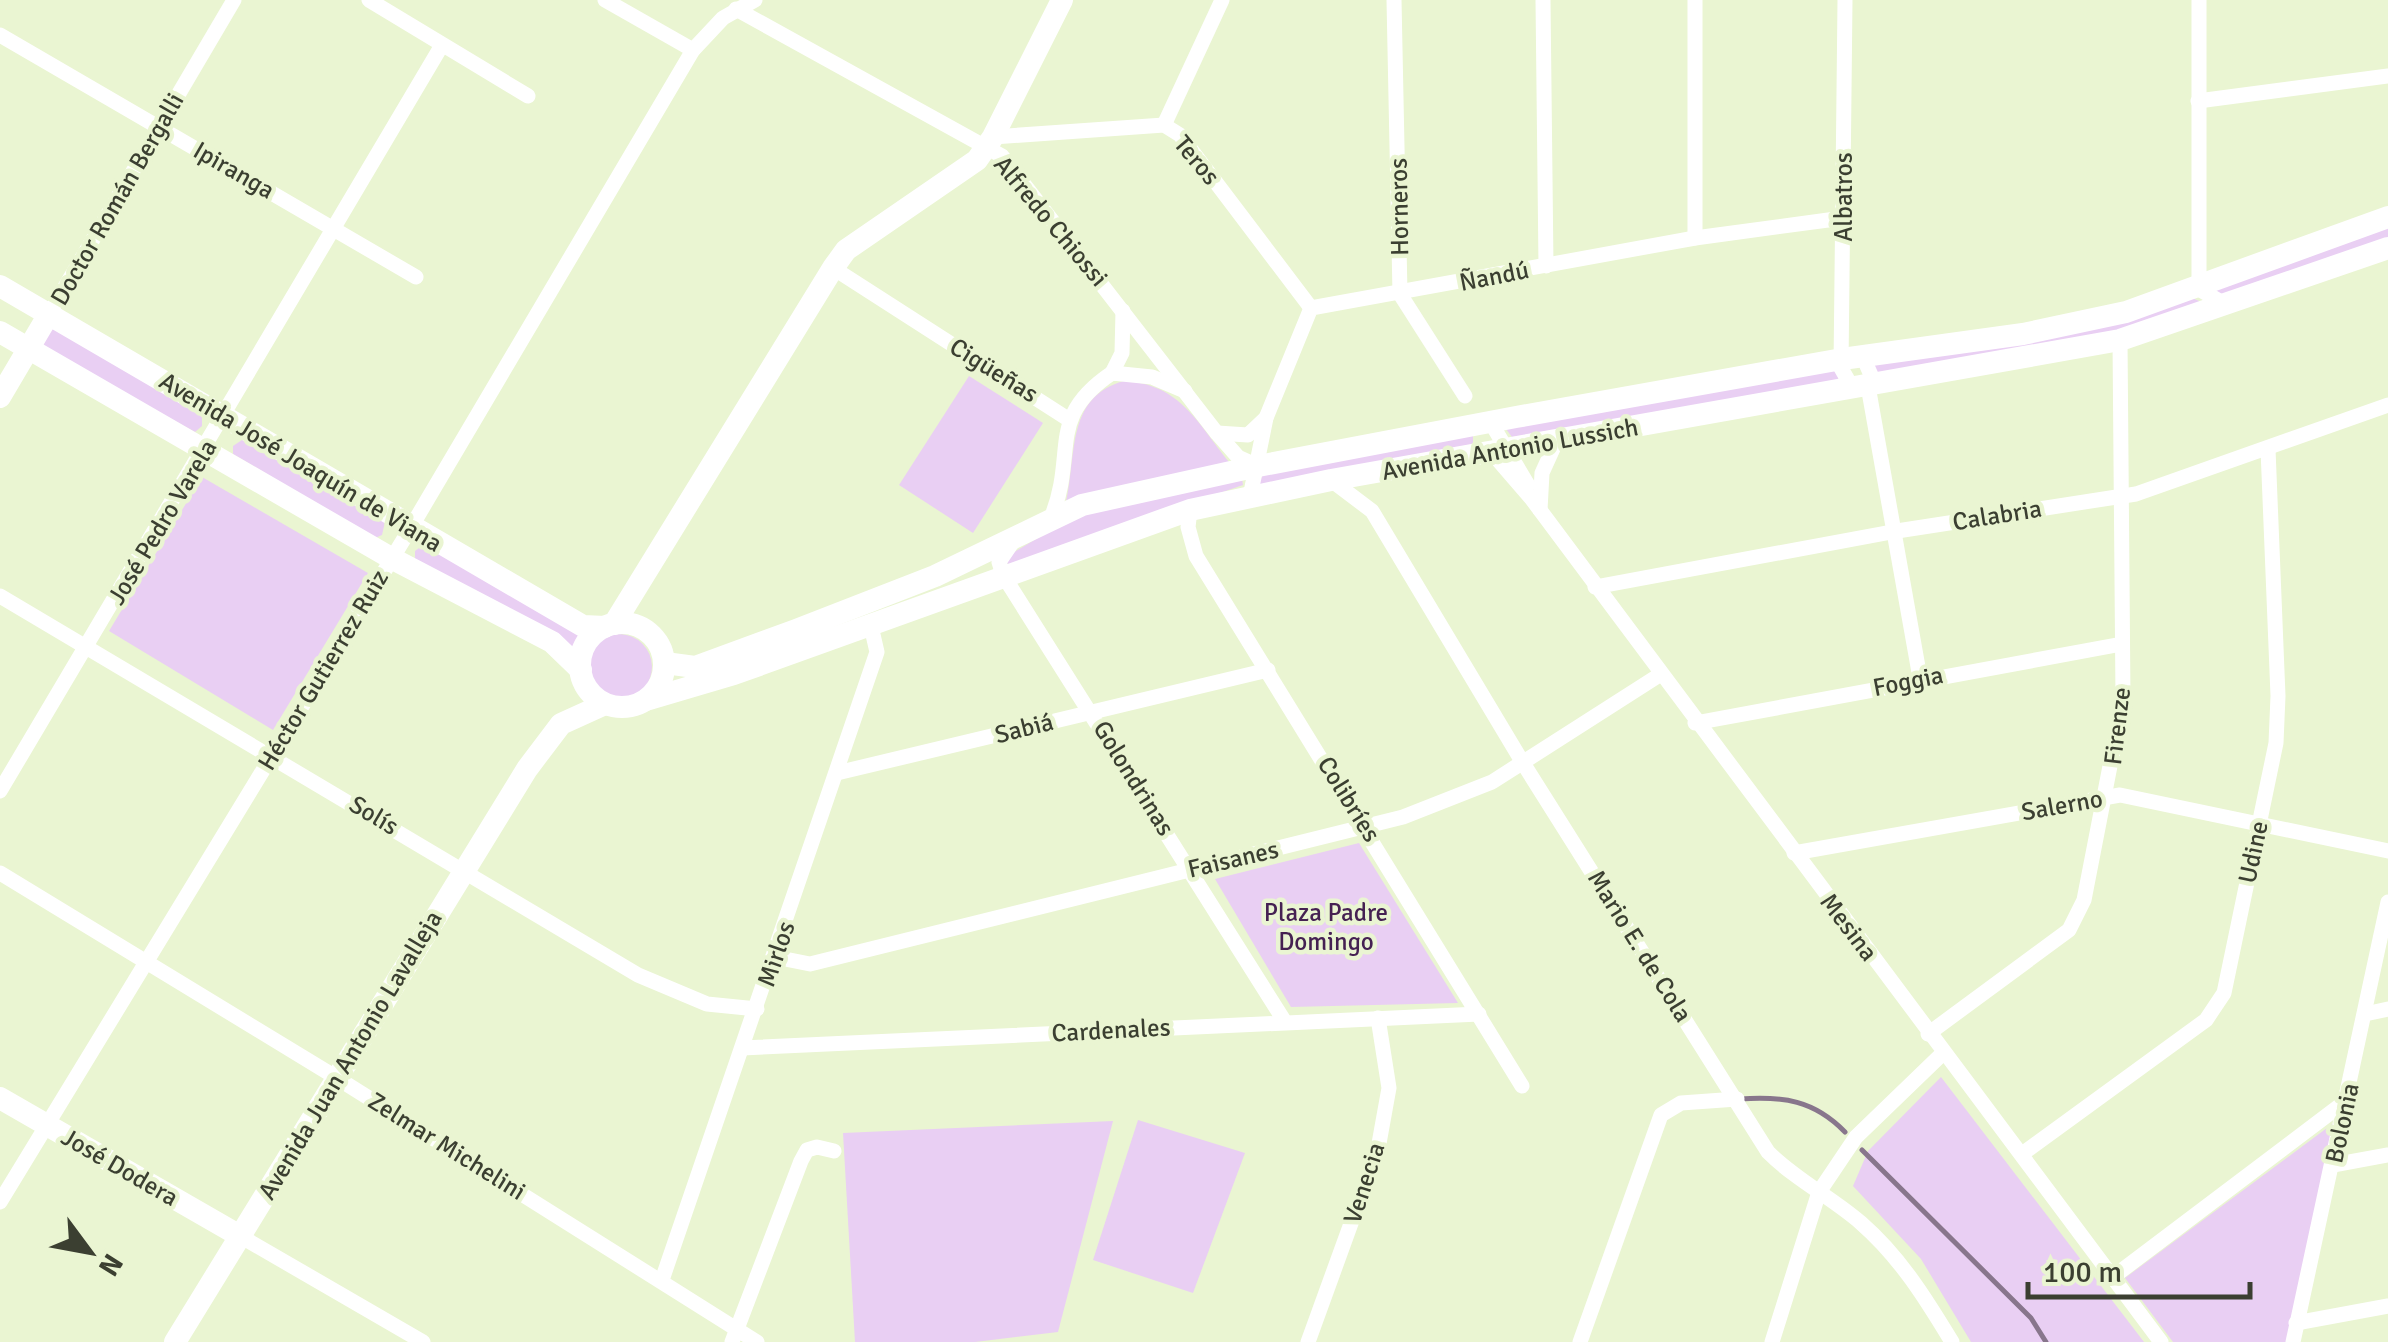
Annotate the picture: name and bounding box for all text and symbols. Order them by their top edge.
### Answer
street label: Doctor Román Bergalli [44,87,190,311]
street label: Teros [1167,129,1227,191]
street label: Ipiranga [188,134,280,206]
street label: Alfredo Chiossi [987,149,1115,293]
street label: Albatros [1828,152,1859,242]
street label: Horneros [1383,158,1415,256]
street label: Ñandú [1457,254,1531,298]
street label: Cigüeñas [944,331,1044,409]
street label: Avenida José Joaquín de Viana [154,365,448,559]
street label: Avenida Antonio Lussich [1379,411,1641,487]
street label: José Pedro Varela [101,434,223,610]
street label: Calabria [1950,493,2044,537]
street label: Héctor Gutierrez Ruiz [251,564,395,776]
street label: Foggia [1870,659,1946,703]
street label: Firenze [2097,685,2137,767]
street label: Sabiá [992,706,1056,750]
street label: Golondrinas [1086,715,1182,841]
street label: Colibríes [1311,751,1387,848]
street label: Salerno [2019,783,2105,827]
street label: Solís [344,788,404,842]
street label: Udine [2231,818,2275,886]
street label: Faisanes [1184,833,1282,884]
street label: Mario E. de Cola [1581,864,1699,1028]
street label: Mesina [1814,887,1884,967]
park label: Plaza Padre Domingo [1264,897,1388,957]
street label: Avenida Juan Antonio Lavalleja [251,905,449,1205]
street label: Mirlos [750,917,802,991]
street label: Cardenales [1051,1011,1171,1049]
street label: Bolonia [2318,1080,2366,1166]
street label: Zelmar Michelini [363,1085,531,1207]
street label: José Dodera [56,1121,184,1213]
street label: Venecia [1336,1139,1392,1227]
north arrow [40,1202,140,1302]
scale bar [2028,1237,2250,1299]
text: N [91,1247,130,1282]
text: 100 m [2043,1254,2122,1291]

